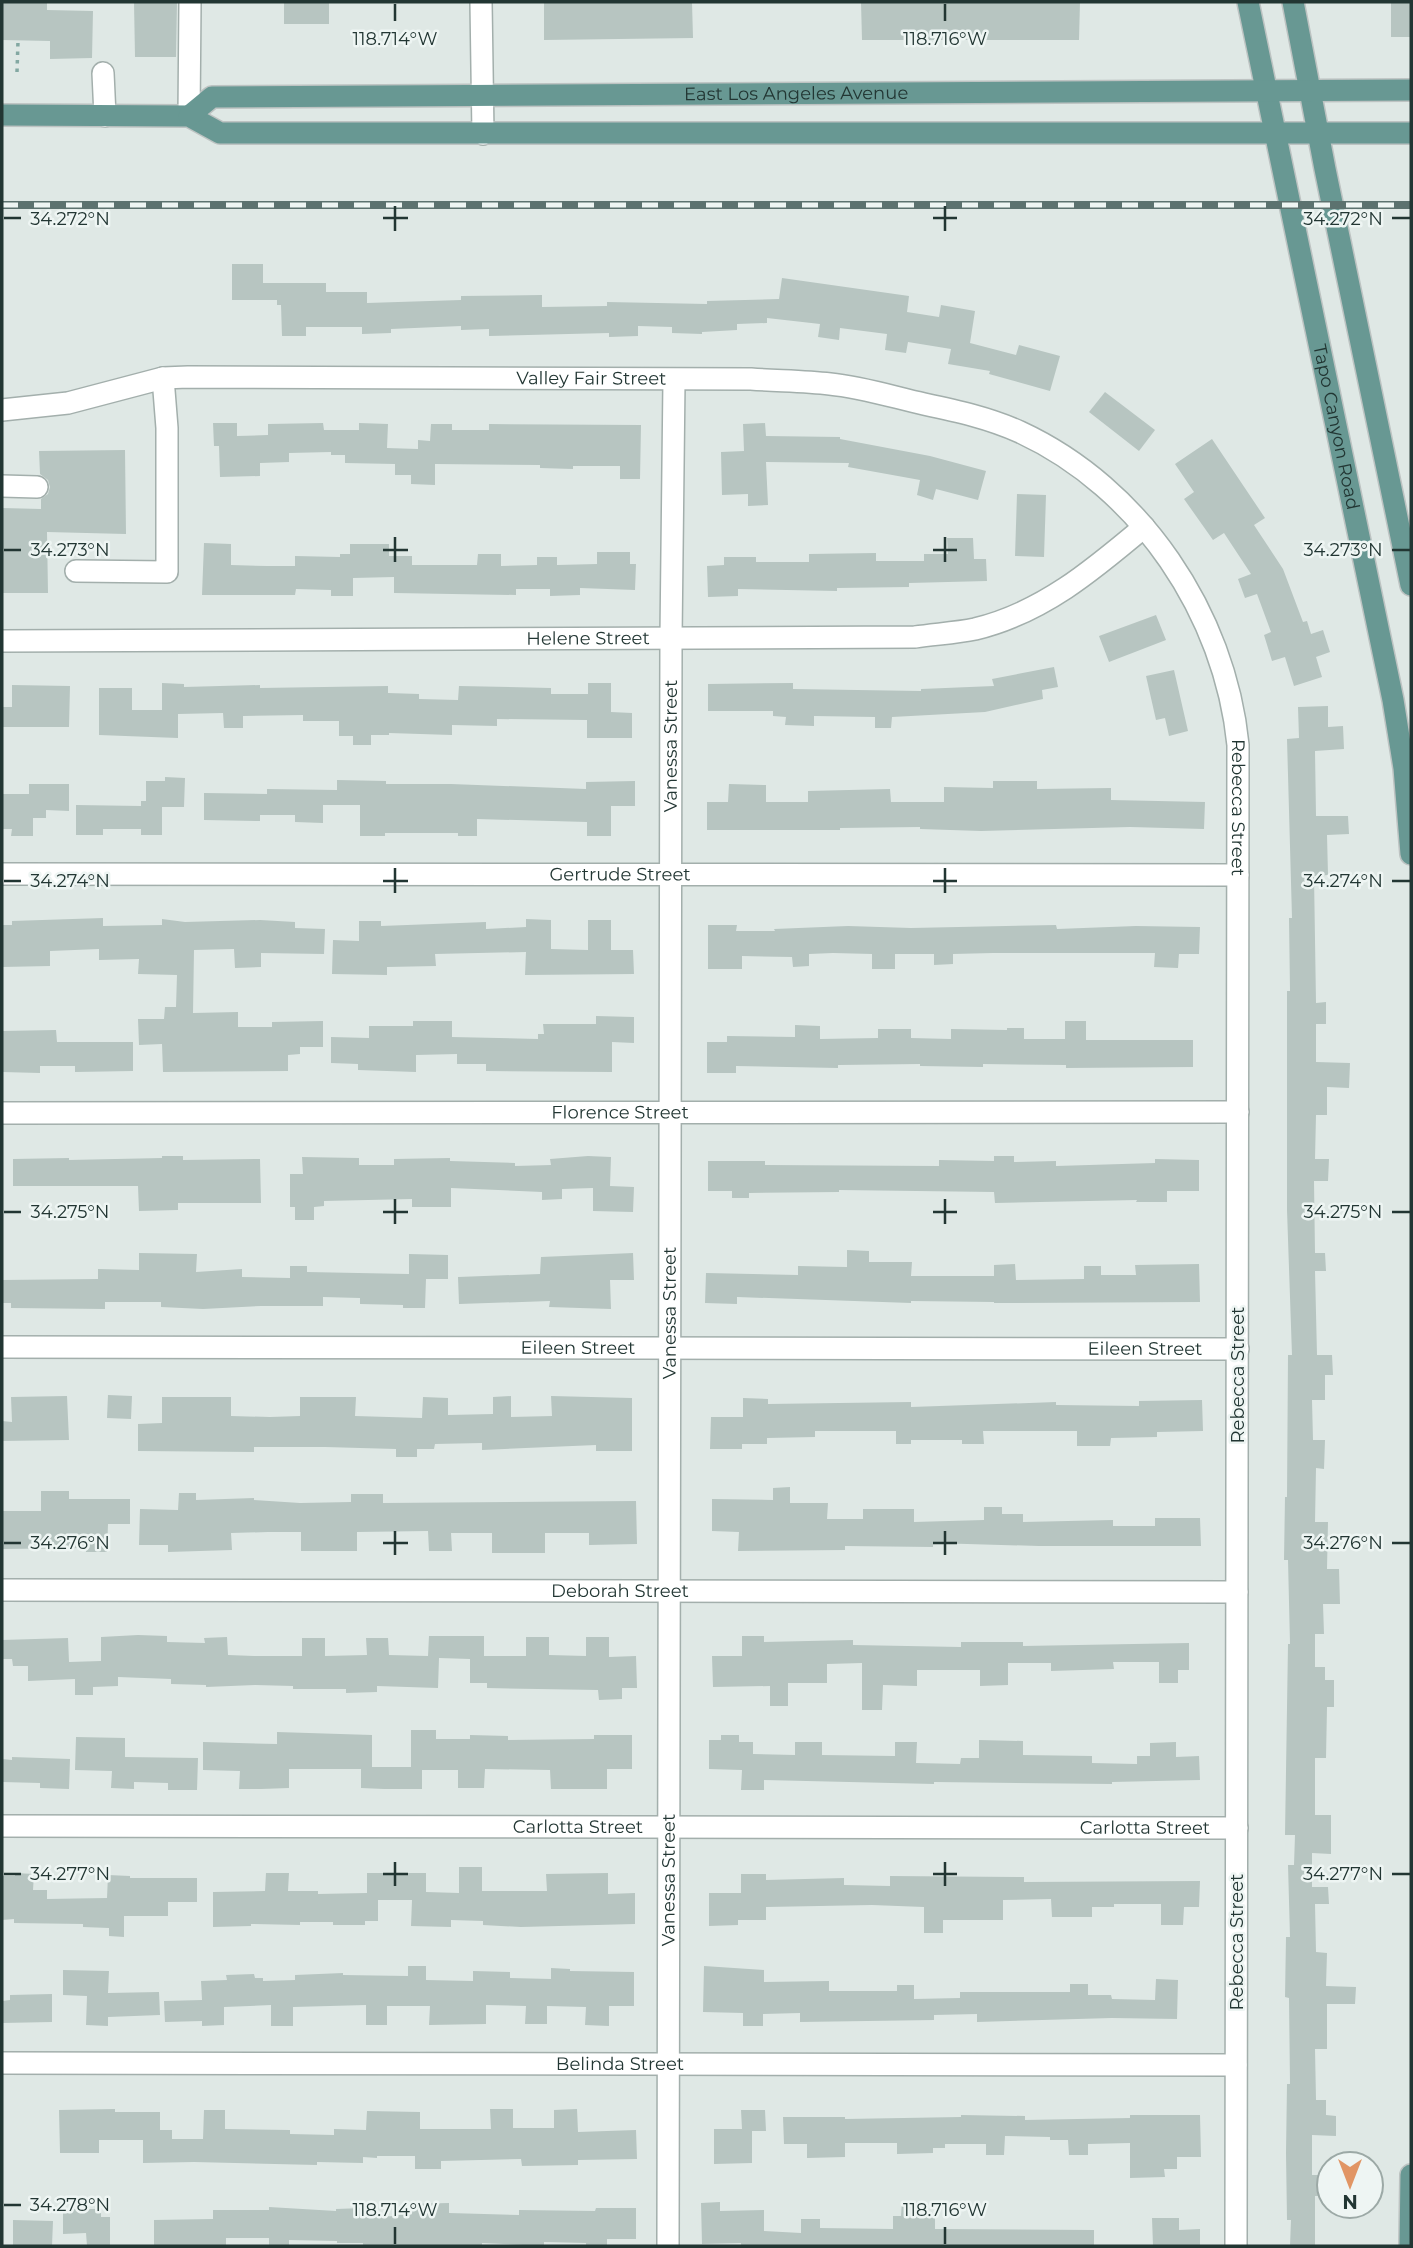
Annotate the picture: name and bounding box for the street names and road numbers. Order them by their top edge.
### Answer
street label: East Los Angeles Avenue [684,82,908,105]
street label: Tapo Canyon Road [1308,342,1364,512]
street label: Valley Fair Street [516,367,666,390]
street label: Helene Street [526,627,650,650]
street label: Vanessa Street [660,680,682,812]
street label: Rebecca Street [1227,739,1249,876]
street label: Gertrude Street [549,863,691,886]
street label: Florence Street [551,1101,689,1124]
street label: Vanessa Street [659,1247,681,1379]
street label: Rebecca Street [1227,1307,1249,1443]
street label: Eileen Street [521,1337,635,1359]
street label: Eileen Street [1088,1338,1202,1360]
street label: Deborah Street [551,1580,689,1602]
street label: Vanessa Street [658,1814,680,1946]
street label: Carlotta Street [513,1816,643,1838]
street label: Carlotta Street [1080,1817,1210,1839]
street label: Rebecca Street [1226,1874,1248,2010]
street label: Belinda Street [556,2053,684,2075]

